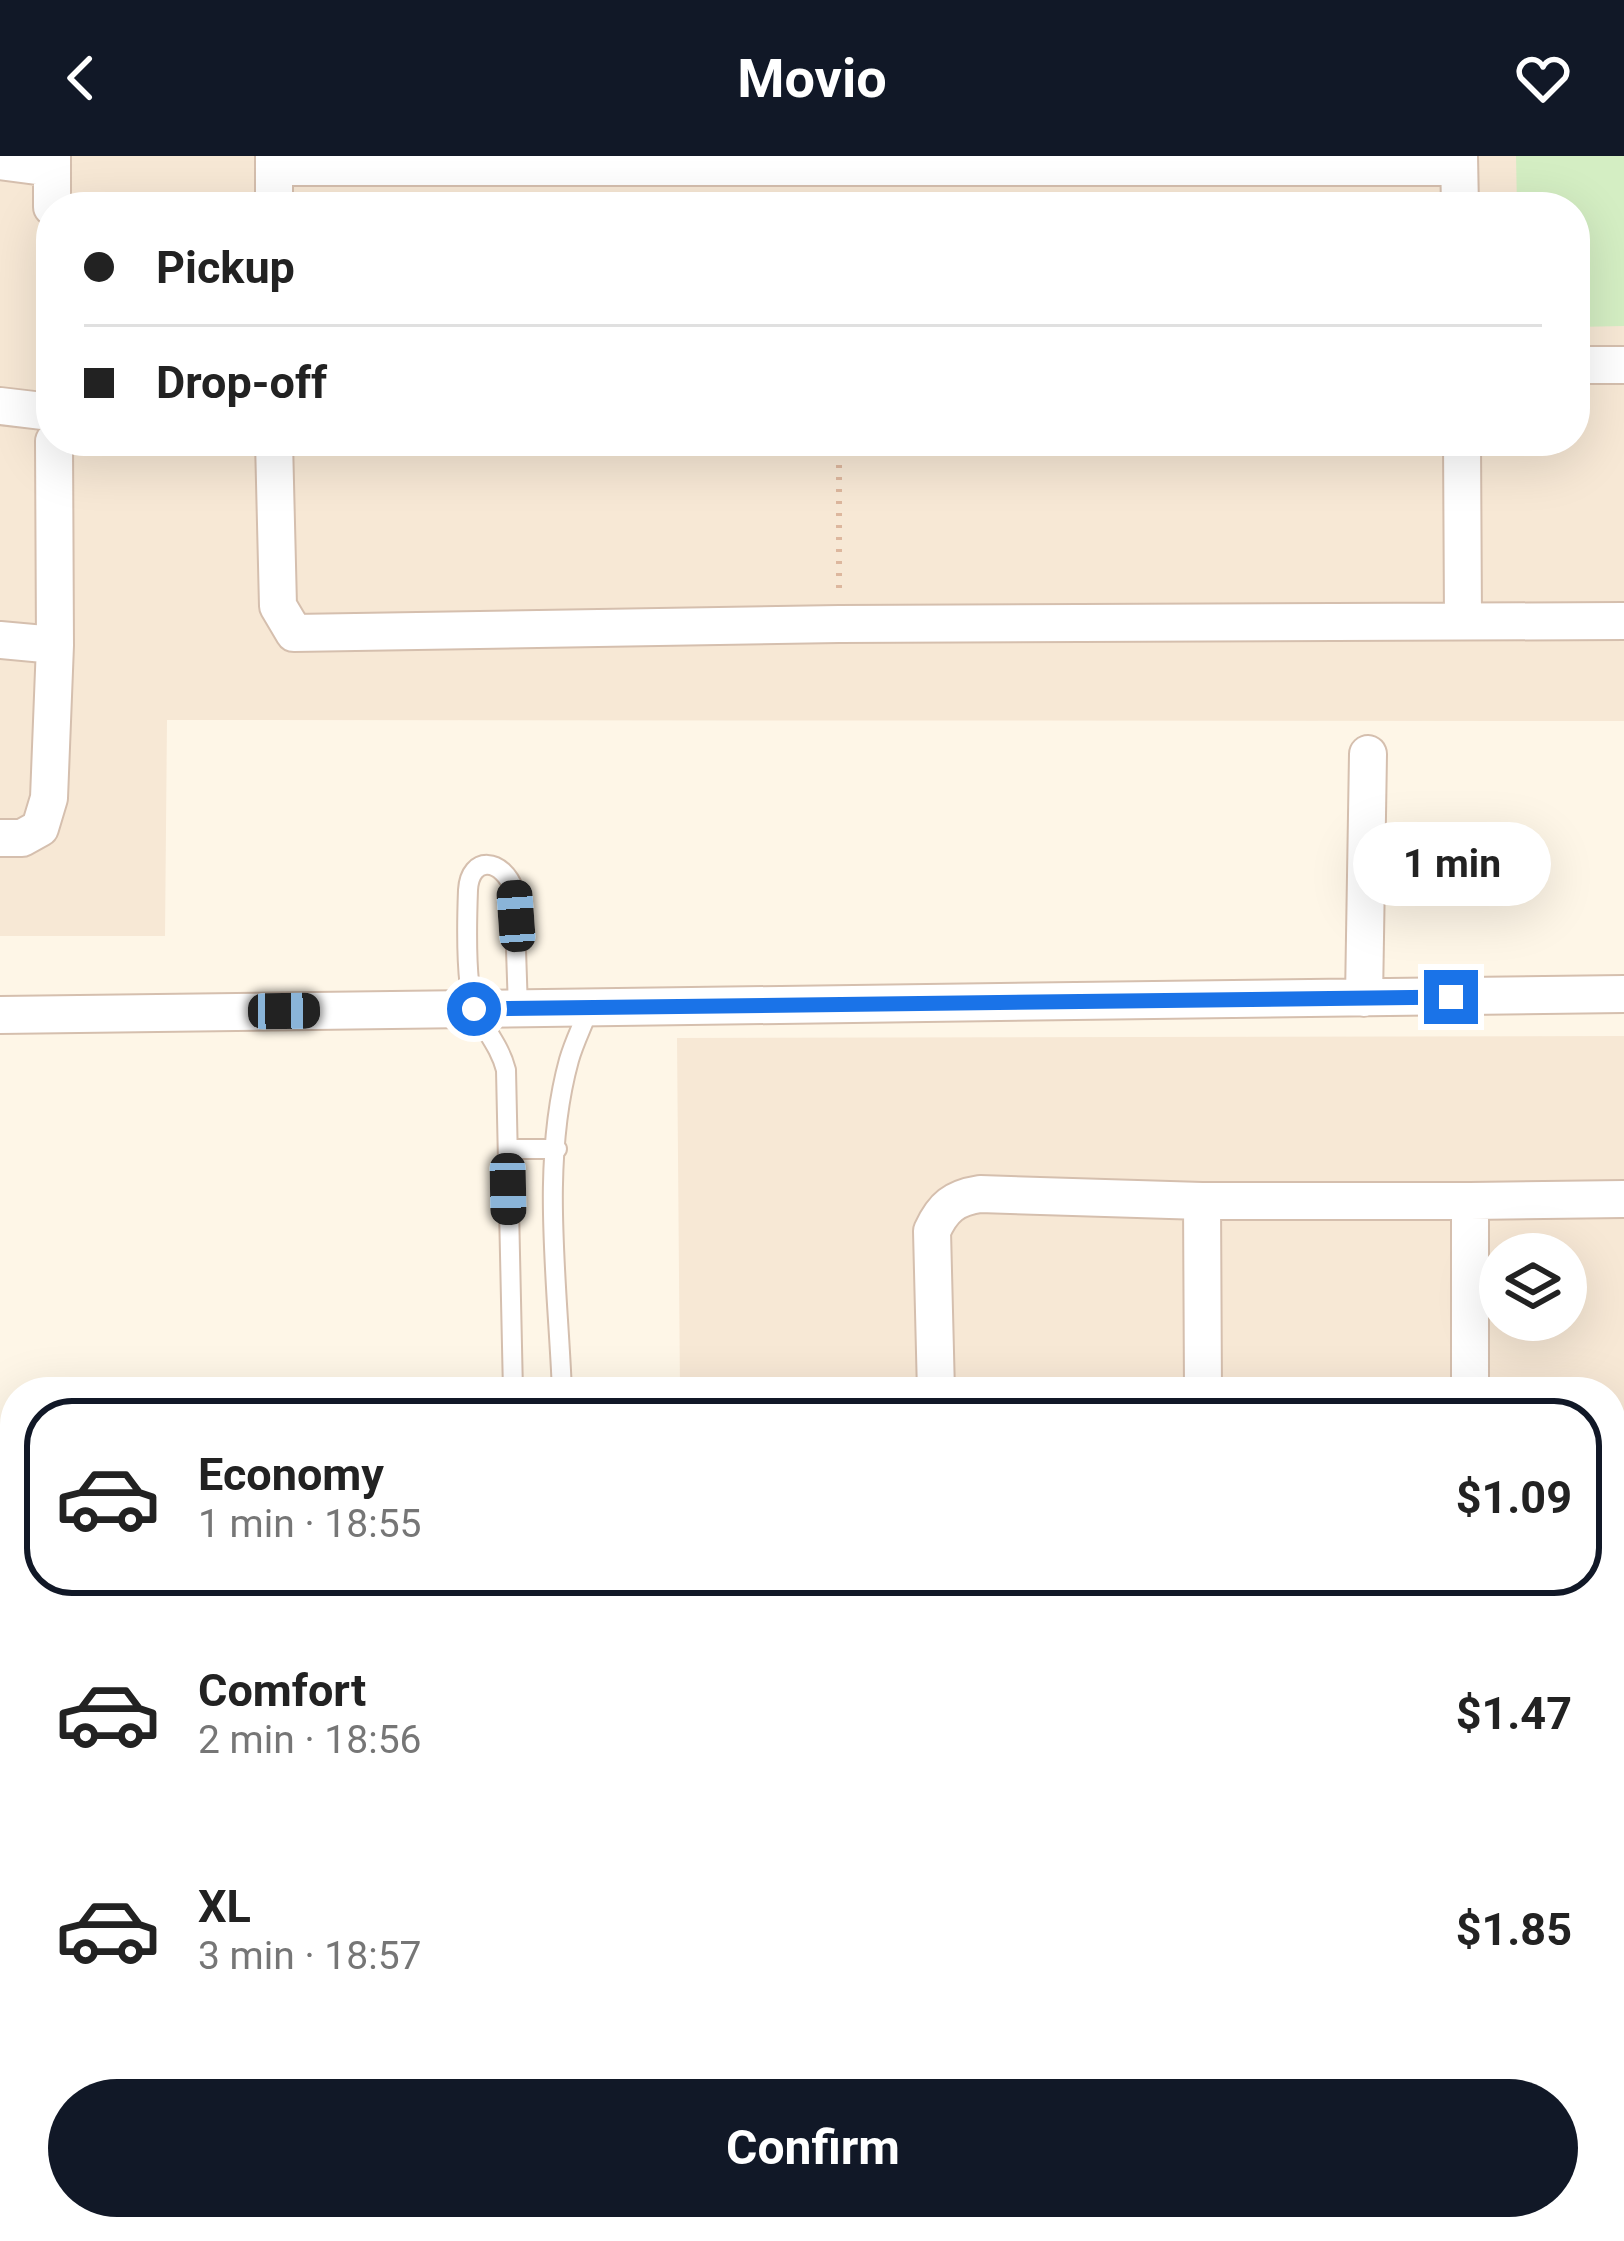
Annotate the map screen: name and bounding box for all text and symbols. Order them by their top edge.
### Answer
icon: back [48,45,114,111]
icon: heart [1510,45,1576,111]
text: Movio [737,47,887,110]
text: Pickup [156,241,295,294]
text: Drop-off [156,356,327,409]
callout: 1 min [1352,823,1550,907]
text: 1 min [1403,841,1501,887]
car [496,879,536,953]
route end [1424,970,1478,1024]
route start [447,982,501,1036]
car [248,992,320,1030]
car [489,1153,527,1225]
map controls [1479,1233,1587,1341]
button: layers [1479,1233,1587,1341]
icon: car [54,1443,162,1551]
text: Economy [198,1448,384,1501]
text: $1.09 [1456,1471,1572,1524]
text: 1 min · 18:55 [198,1501,421,1547]
icon: car [54,1659,162,1767]
text: Comfort [198,1664,366,1717]
text: $1.47 [1456,1687,1572,1740]
text: 2 min · 18:56 [198,1717,421,1763]
icon: car [54,1875,162,1983]
text: XL [198,1880,251,1933]
text: $1.85 [1456,1903,1572,1956]
text: 3 min · 18:57 [198,1933,421,1979]
button: Confirm [48,2079,1578,2217]

